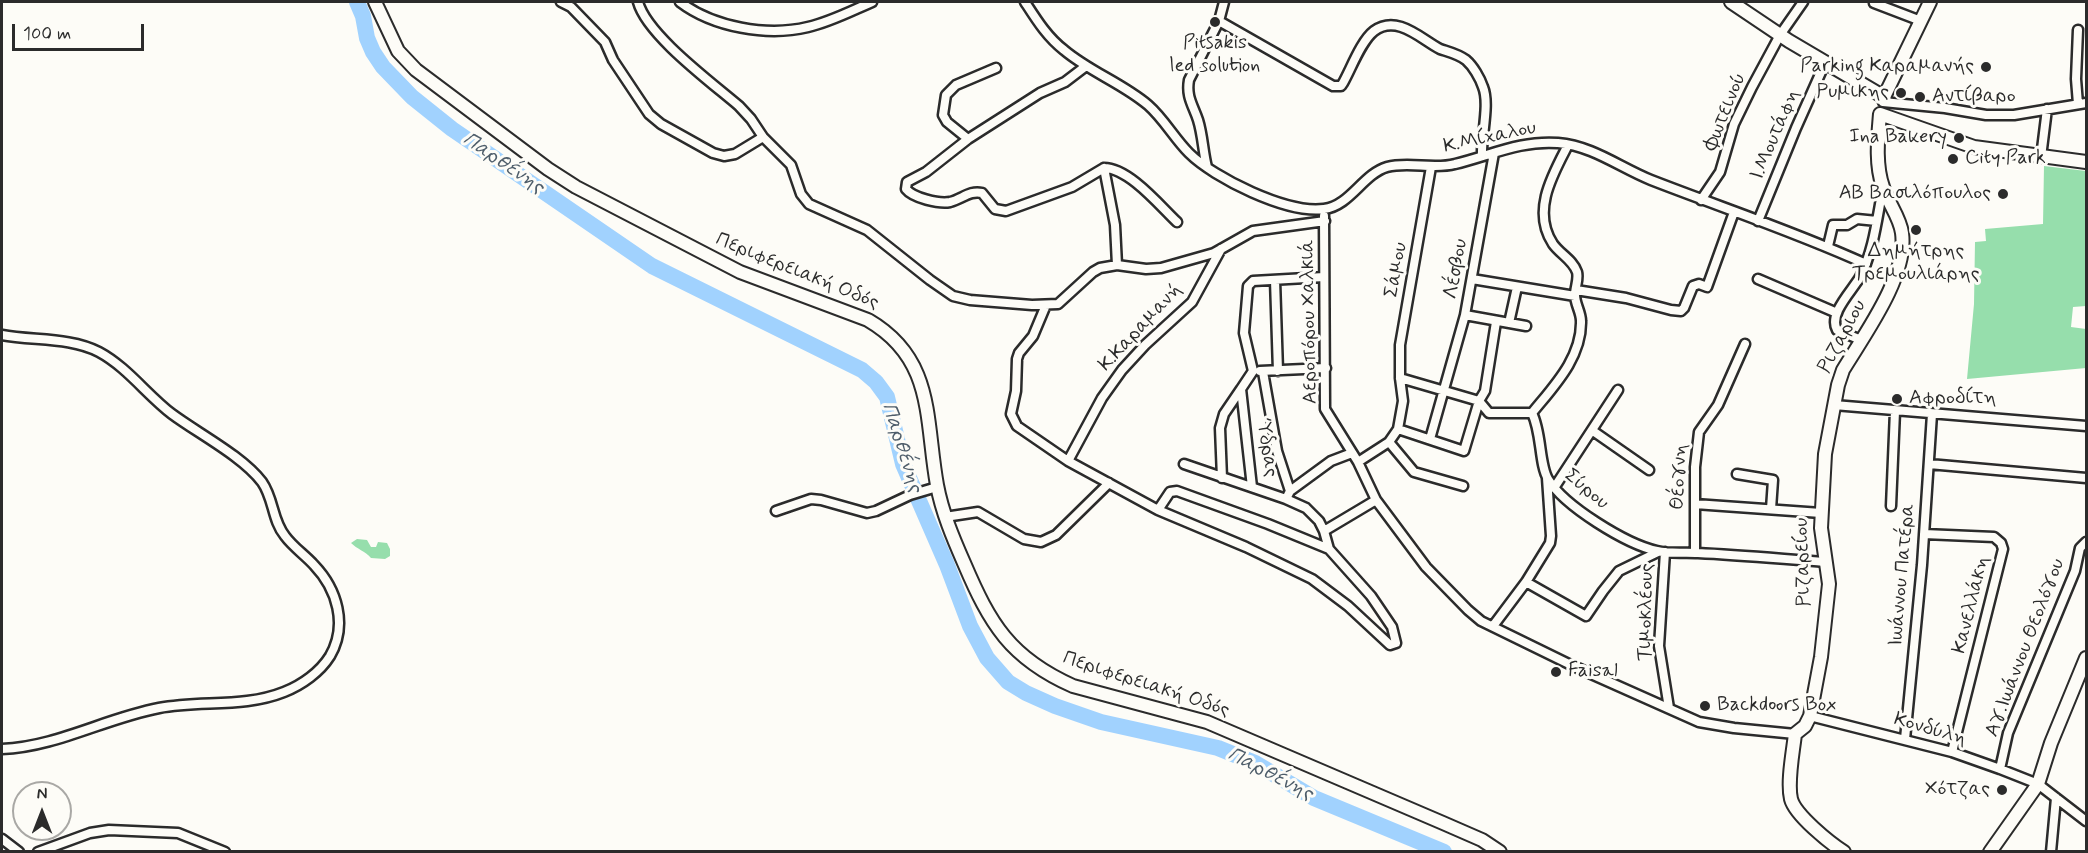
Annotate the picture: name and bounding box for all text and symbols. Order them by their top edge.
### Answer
scale bar [15,12,147,50]
marker: Pitsakis led solution [1208,15,1222,29]
text: 100 m [23,22,71,46]
place label: Pitsakis led solution [1170,32,1260,79]
place label: Parking Καραμανής [1800,55,1974,79]
marker: Parking Καραμανής [1979,60,1993,74]
street label: Φωτεινού [1700,70,1752,154]
place label: Ρυμικης [1817,81,1889,105]
place label: Αντίβαρο [1932,85,2016,109]
street label: Ι.Μουτάφη [1746,86,1806,184]
marker: Ρυμικης [1894,86,1908,100]
marker: Αντίβαρο [1913,90,1927,104]
street label: Κ.Μίχαλου [1441,116,1539,160]
place label: Ina Bakery [1849,126,1947,150]
water label: Παρθένης [458,128,548,200]
marker: Ina Bakery [1952,131,1966,145]
place label: City Park [1965,147,2046,171]
marker: City Park [1946,152,1960,166]
place label: ΑΒ Βασιλόπουλος [1839,182,1991,206]
marker: ΑΒ Βασιλόπουλος [1996,187,2010,201]
marker: Δημήτρης Τρεμουλιάρης [1909,223,1923,237]
street label: Περιφερειακή Οδός [712,228,882,316]
street label: Λέσβου [1440,237,1474,301]
street label: Αεροπόρου Χαλκιά [1297,240,1323,404]
street label: Σάμου [1380,240,1414,300]
place label: Δημήτρης Τρεμουλιάρης [1852,240,1980,287]
street label: Κ.Καραμανή [1094,279,1188,377]
street label: Ριζαριου [1814,296,1872,378]
place label: Αφροδίτη [1909,387,1996,411]
marker: Αφροδίτη [1890,392,1904,406]
water label: Παρθένης [875,400,927,496]
street label: Ύδρας [1250,417,1282,479]
street label: Θέογνη [1666,443,1694,511]
street label: Σύρου [1559,464,1613,516]
street label: Ιωάννου Πατέρα [1885,503,1921,647]
street label: Ριζαρείου [1790,517,1818,607]
street label: Κανελλάκη [1948,554,1996,656]
street label: Αγ.Ιωάννου Θεολόγου [1981,555,2071,741]
street label: Τιμοκλέους [1634,563,1660,661]
street label: Περιφερειακή Οδός [1060,647,1232,723]
place label: Faisal [1568,660,1618,684]
marker: Faisal [1549,665,1563,679]
place label: Backdoors Box [1717,694,1837,718]
marker: Backdoors Box [1698,699,1712,713]
street label: Κονδύλη [1891,708,1969,752]
water label: Παρθένης [1223,743,1317,807]
place label: Χότζας [1925,778,1990,802]
north arrow [12,781,72,841]
marker: Χότζας [1995,783,2009,797]
text: N [37,784,47,805]

